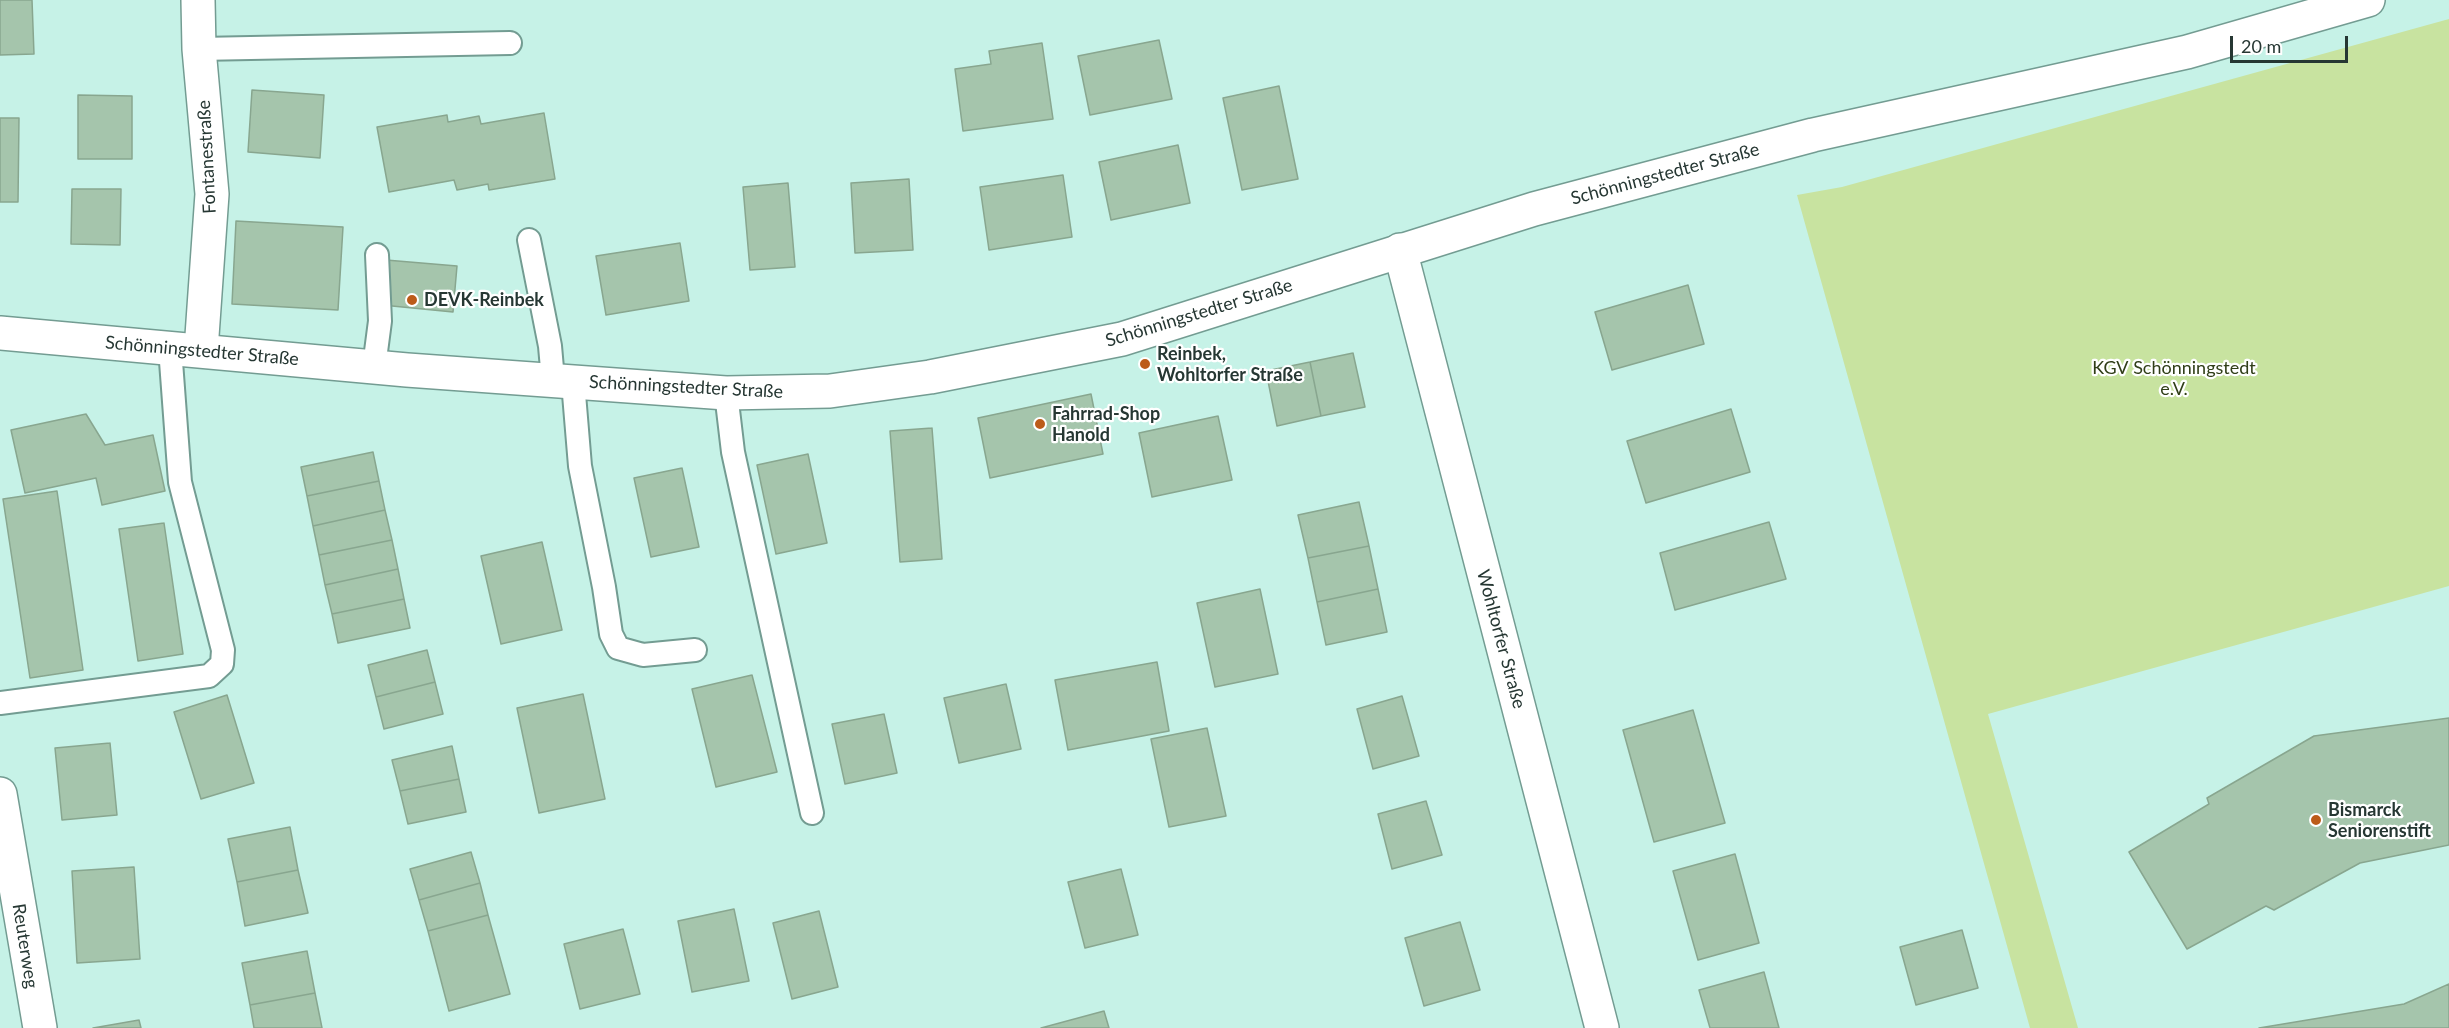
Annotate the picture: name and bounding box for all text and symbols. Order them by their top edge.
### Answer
scale bar [2233,24,2352,62]
text: 20 m [2241,35,2281,57]
street label: Fontanestraße [193,100,221,214]
street label: Schönningstedter Straße [1568,138,1762,210]
street label: Schönningstedter Straße [1103,274,1295,352]
place label: DEVK-Reinbek [424,289,544,311]
marker: DEVK-Reinbek [405,293,419,307]
street label: Schönningstedter Straße [104,332,300,370]
place label: Reinbek, Wohltorfer Straße [1157,343,1303,386]
marker: Reinbek, Wohltorfer Straße [1138,357,1152,371]
park label: KGV Schönningstedt e.V. [2092,357,2256,400]
street label: Schönningstedter Straße [588,371,784,403]
place label: Fahrrad-Shop Hanold [1052,403,1160,446]
marker: Fahrrad-Shop Hanold [1033,417,1047,431]
street label: Wohltorfer Straße [1472,567,1530,711]
place label: Bismarck Seniorenstift [2328,799,2431,842]
marker: Bismarck Seniorenstift [2309,813,2323,827]
street label: Reuterweg [8,902,42,990]

